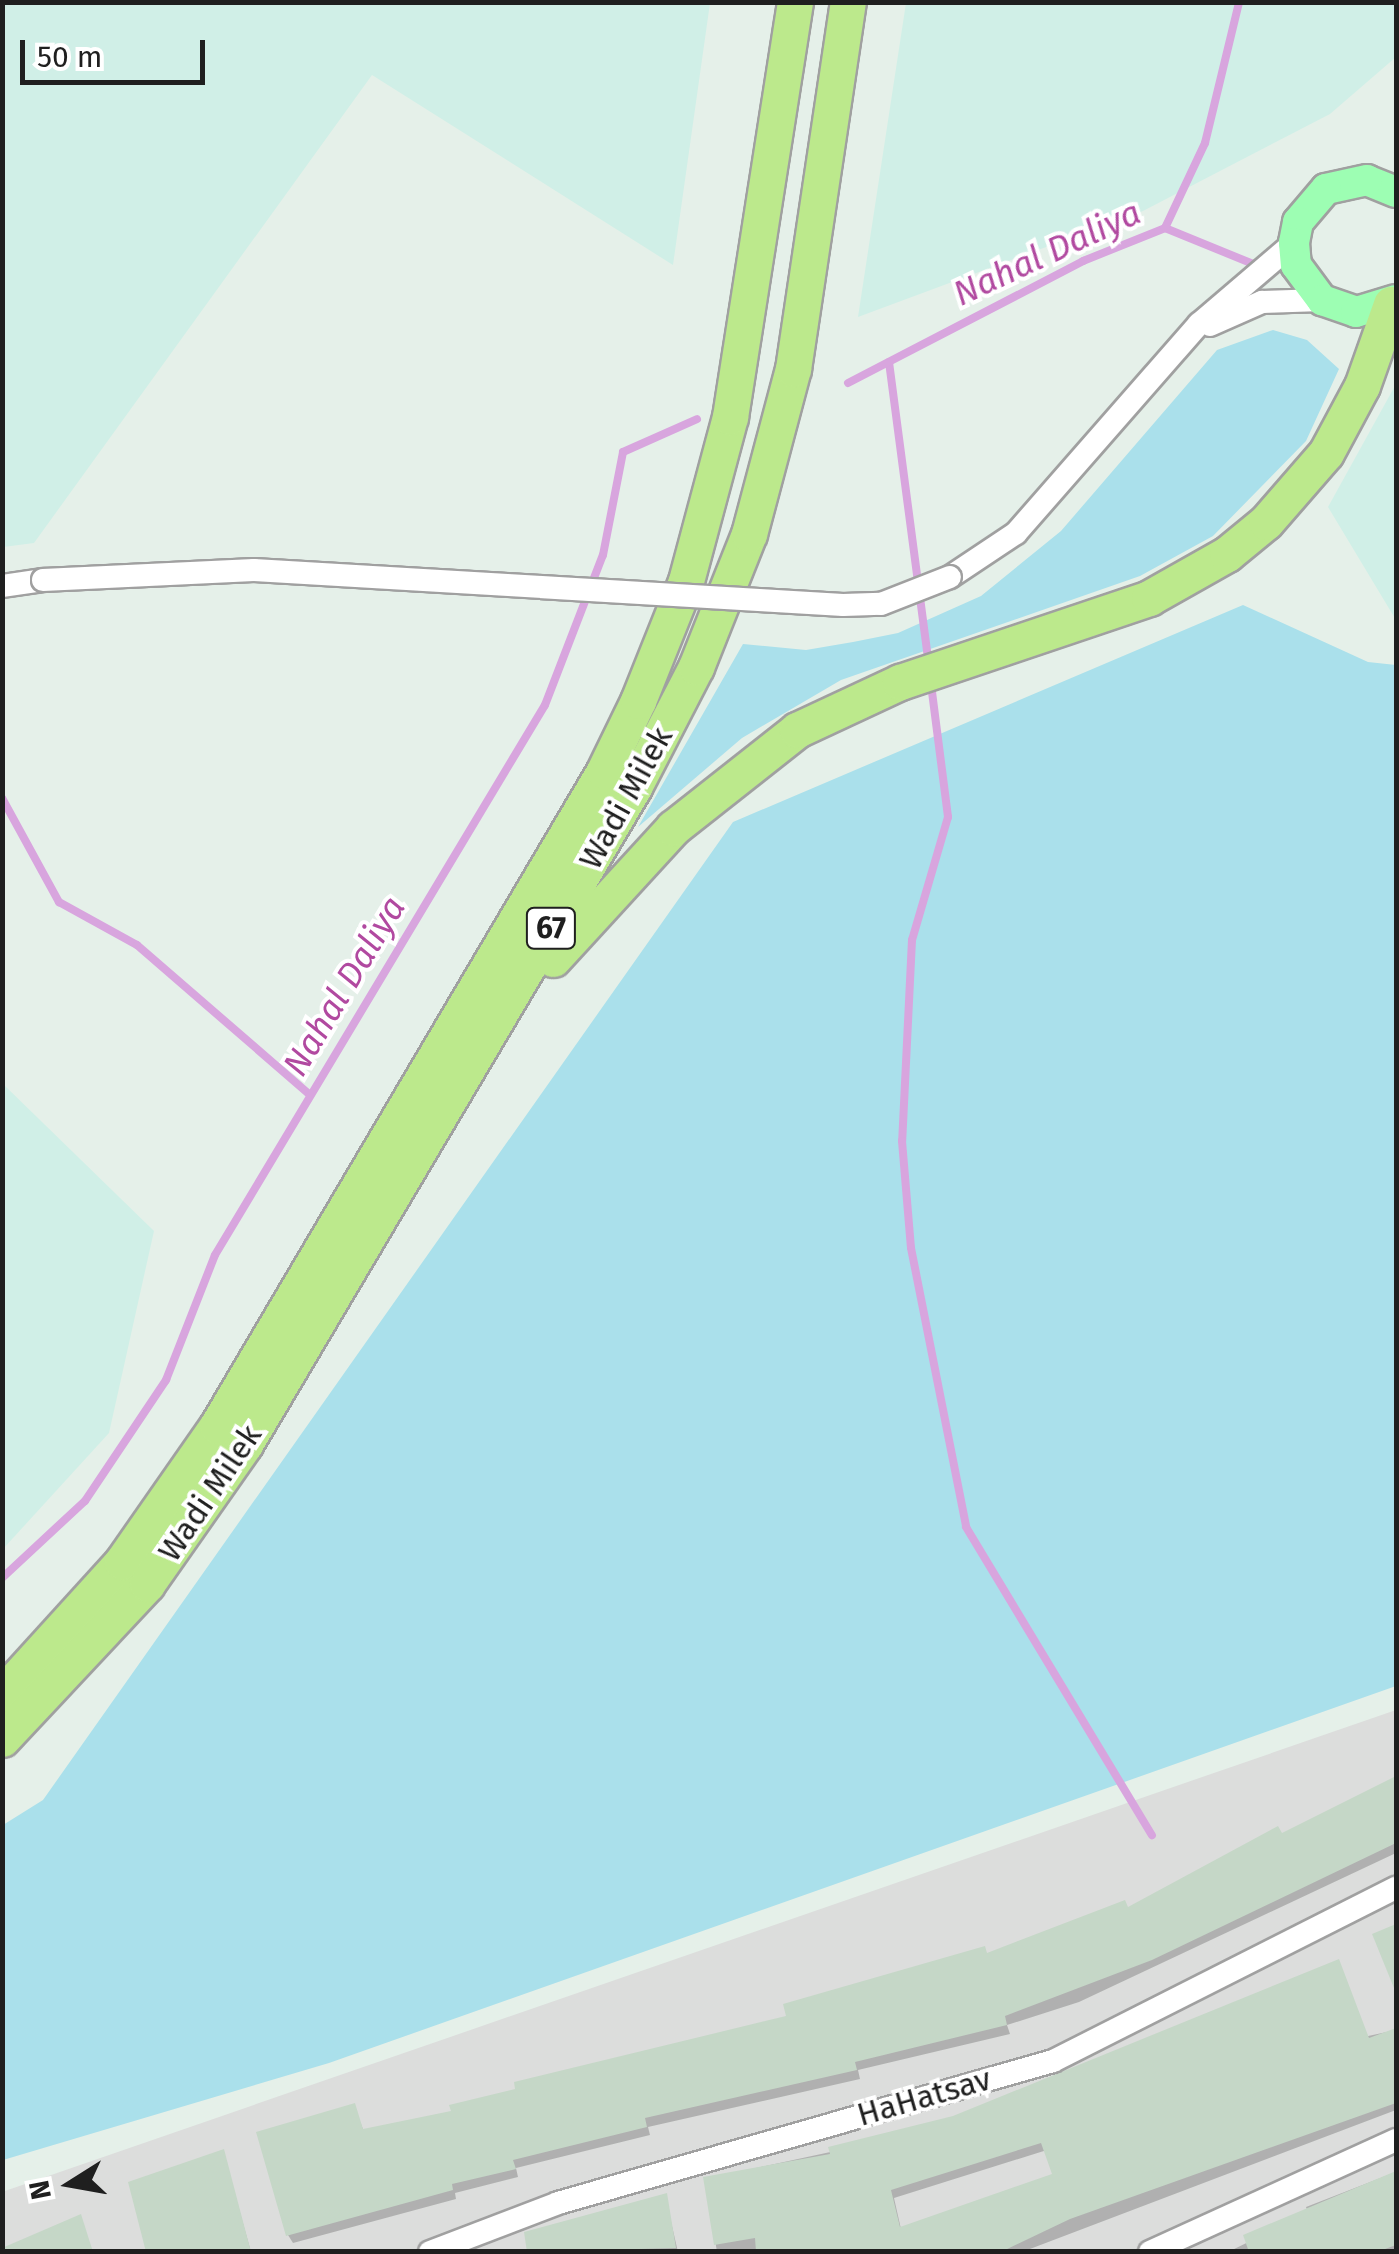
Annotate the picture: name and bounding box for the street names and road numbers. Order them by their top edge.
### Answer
street label: Wadi Milek [571,720,681,876]
road number: 67 [524,903,578,953]
street label: Wadi Milek [150,1417,270,1569]
street label: HaHatsav [853,2060,995,2134]

